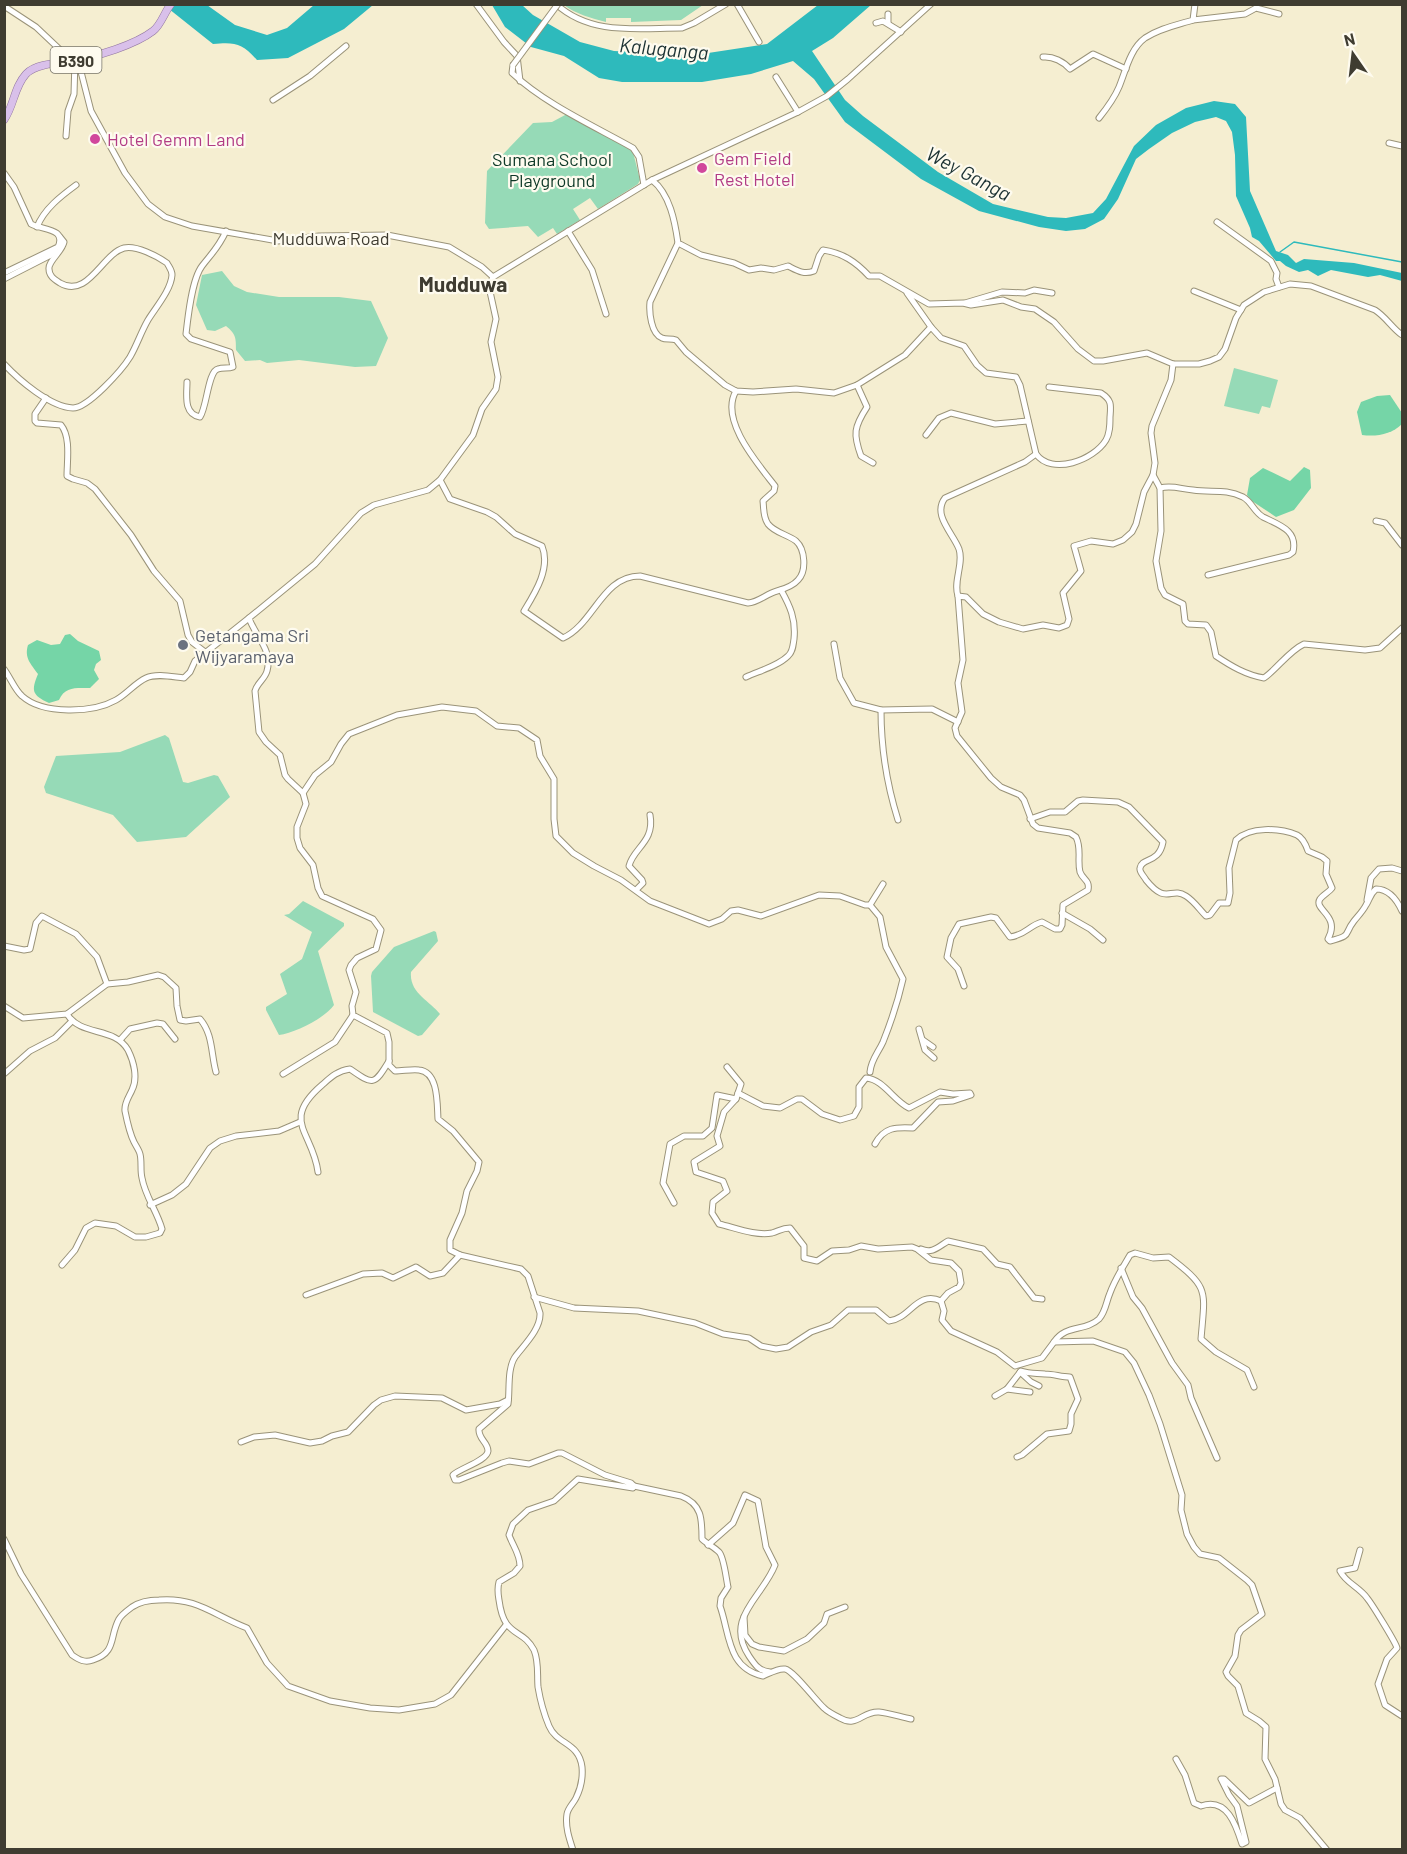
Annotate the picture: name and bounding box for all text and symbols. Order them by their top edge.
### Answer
north arrow [1323,24,1383,84]
text: N [1342,28,1357,49]
water label: Kaluganga [618,32,710,64]
road number: B390 [50,47,101,73]
place label: Hotel Gemm Land [107,128,245,150]
marker: Hotel Gemm Land [88,132,102,146]
water label: Wey Ganga [922,141,1016,205]
place label: Gem Field Rest Hotel [714,147,795,190]
park label: Sumana School Playground [492,148,612,191]
marker: Gem Field Rest Hotel [695,161,709,175]
street label: Mudduwa Road [272,227,390,249]
district label: Mudduwa [419,271,507,296]
place label: Getangama Sri Wijyaramaya [195,624,309,667]
marker: Getangama Sri Wijyaramaya [176,638,190,652]

